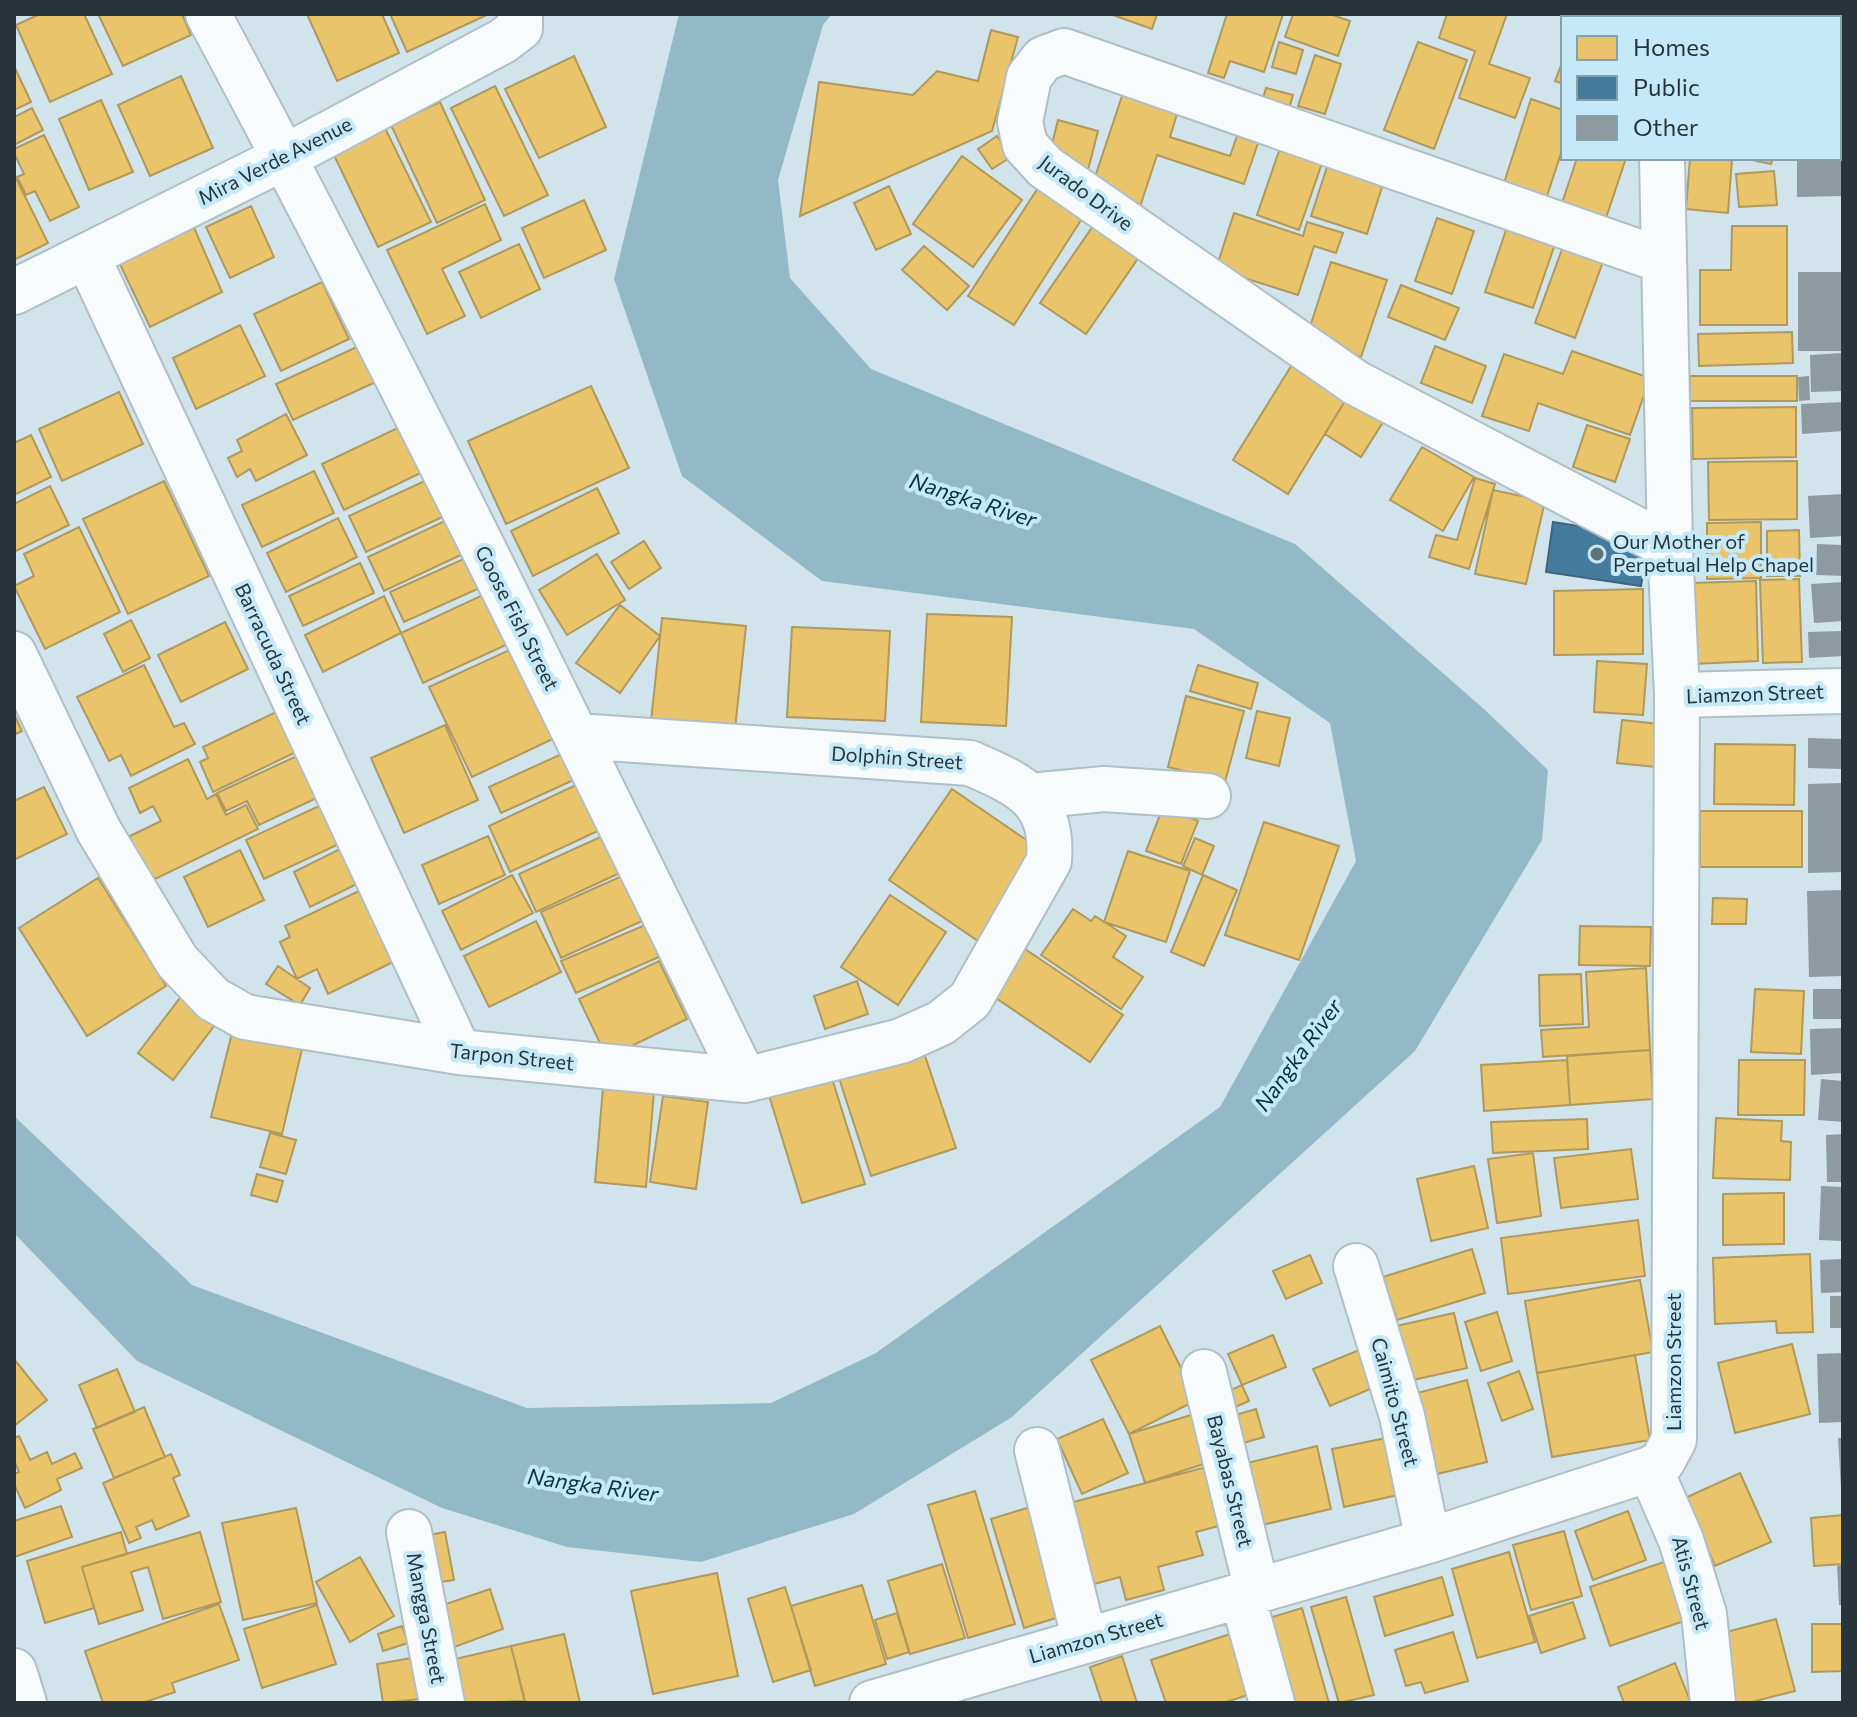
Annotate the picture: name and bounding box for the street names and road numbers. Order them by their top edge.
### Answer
street label: Mira Verde Avenue [194,111,356,209]
street label: Jurado Drive [1035,149,1138,235]
street label: Goose Fish Street [471,541,565,694]
street label: Barracuda Street [231,579,317,728]
street label: Liamzon Street [1685,679,1824,707]
street label: Dolphin Street [830,740,964,774]
street label: Tarpon Street [449,1038,576,1074]
street label: Liamzon Street [1661,1293,1685,1431]
street label: Caimito Street [1367,1335,1425,1469]
street label: Bayabas Street [1203,1412,1259,1549]
street label: Atis Street [1668,1533,1716,1632]
street label: Mangga Street [402,1550,451,1685]
street label: Liamzon Street [1026,1606,1165,1668]

